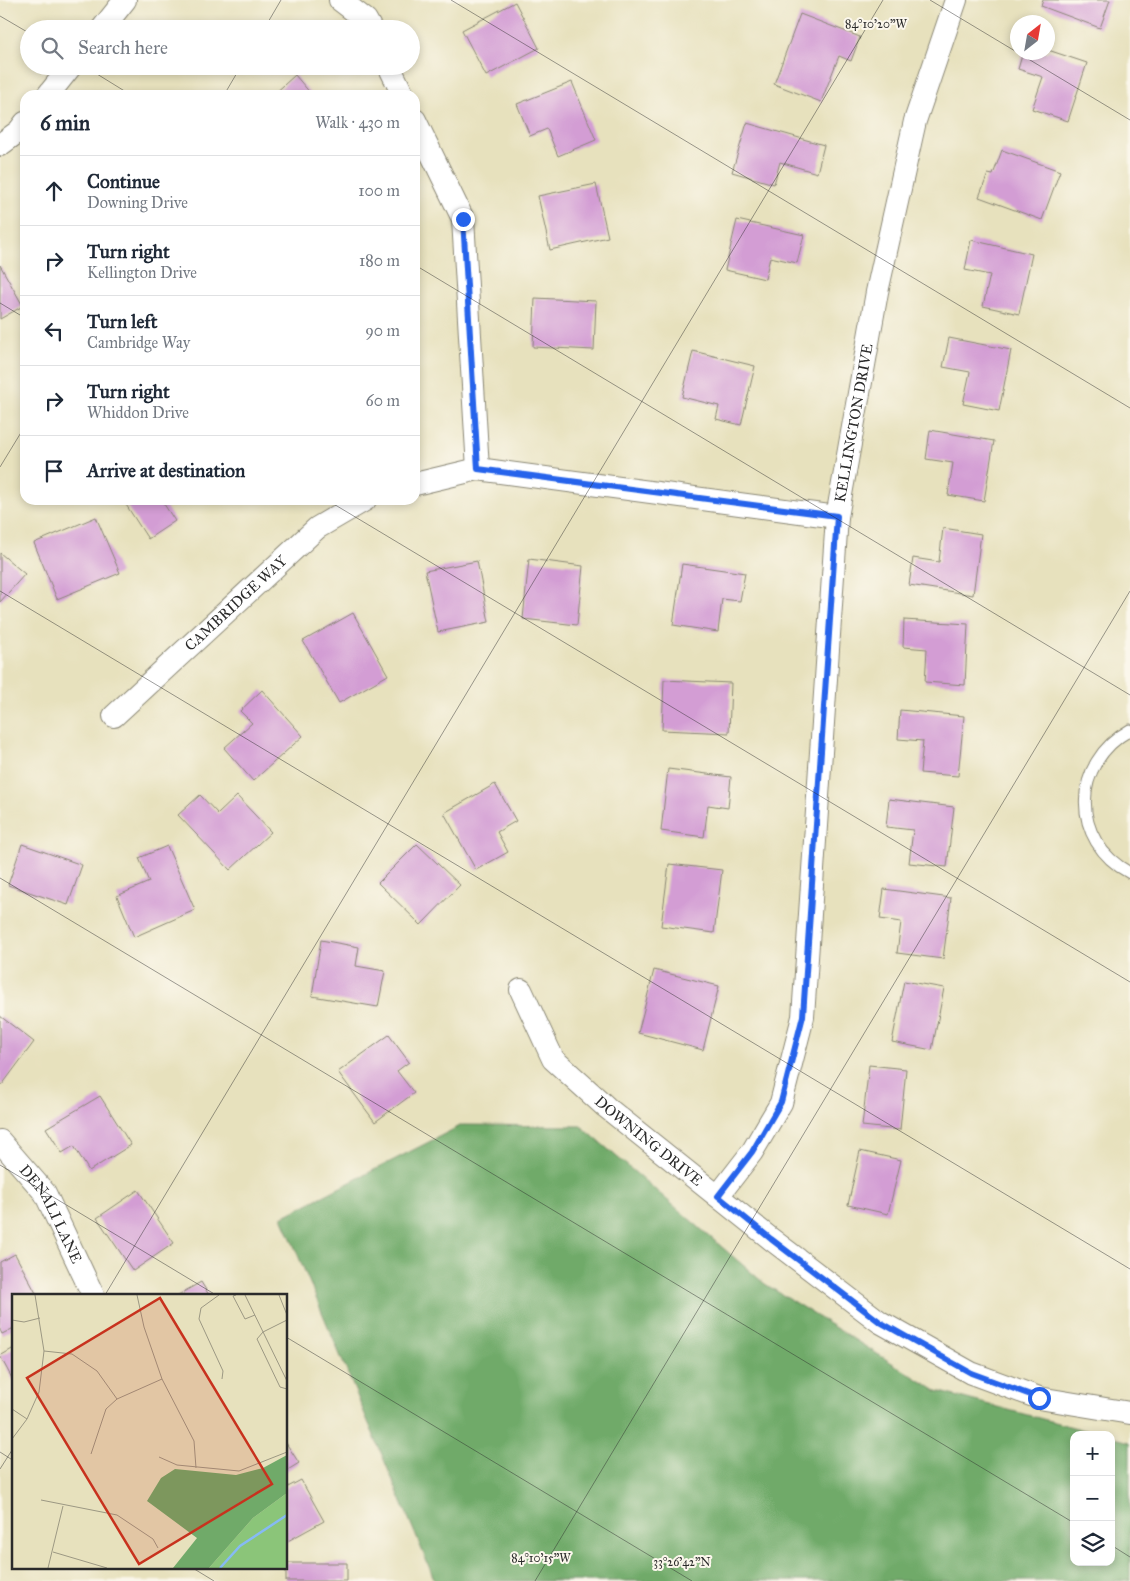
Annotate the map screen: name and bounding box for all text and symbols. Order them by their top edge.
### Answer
north arrow [1010,15,1055,60]
text: 84°10'20"W [845,17,908,31]
search box [20,20,420,75]
icon: search [38,34,66,62]
text: Search here [78,36,168,59]
text: 6 min [40,110,90,136]
text: Walk · 430 m [315,113,400,132]
text: Continue [87,170,160,193]
icon: ahead [40,177,68,205]
text: 100 m [358,181,400,200]
text: Downing Drive [87,193,188,212]
route end [452,208,475,231]
text: Turn right [87,240,170,263]
icon: right [40,247,68,275]
text: 180 m [359,251,400,270]
text: Kellington Drive [87,263,197,282]
text: Turn left [87,310,157,333]
icon: left [40,317,68,345]
text: 90 m [365,321,400,340]
text: Cambridge Way [87,333,190,352]
street label: KELLINGTON DRIVE [831,342,877,504]
text: Turn right [87,380,170,403]
icon: right [40,387,68,415]
text: 60 m [366,391,400,410]
text: Whiddon Drive [87,403,189,422]
icon: arrive [40,457,68,485]
text: Arrive at destination [87,459,245,482]
street label: CAMBRIDGE WAY [181,551,291,655]
street label: DOWNING DRIVE [591,1092,706,1190]
street label: DENALI LANE [16,1161,86,1267]
inset map [12,1294,288,1568]
route start [1028,1387,1051,1410]
map controls [1070,1431,1115,1566]
button: + [1070,1431,1115,1476]
button: − [1070,1476,1115,1521]
button: layers [1070,1521,1115,1566]
text: 84°10'15"W [511,1551,571,1565]
text: 33°26'42"N [653,1555,711,1569]

